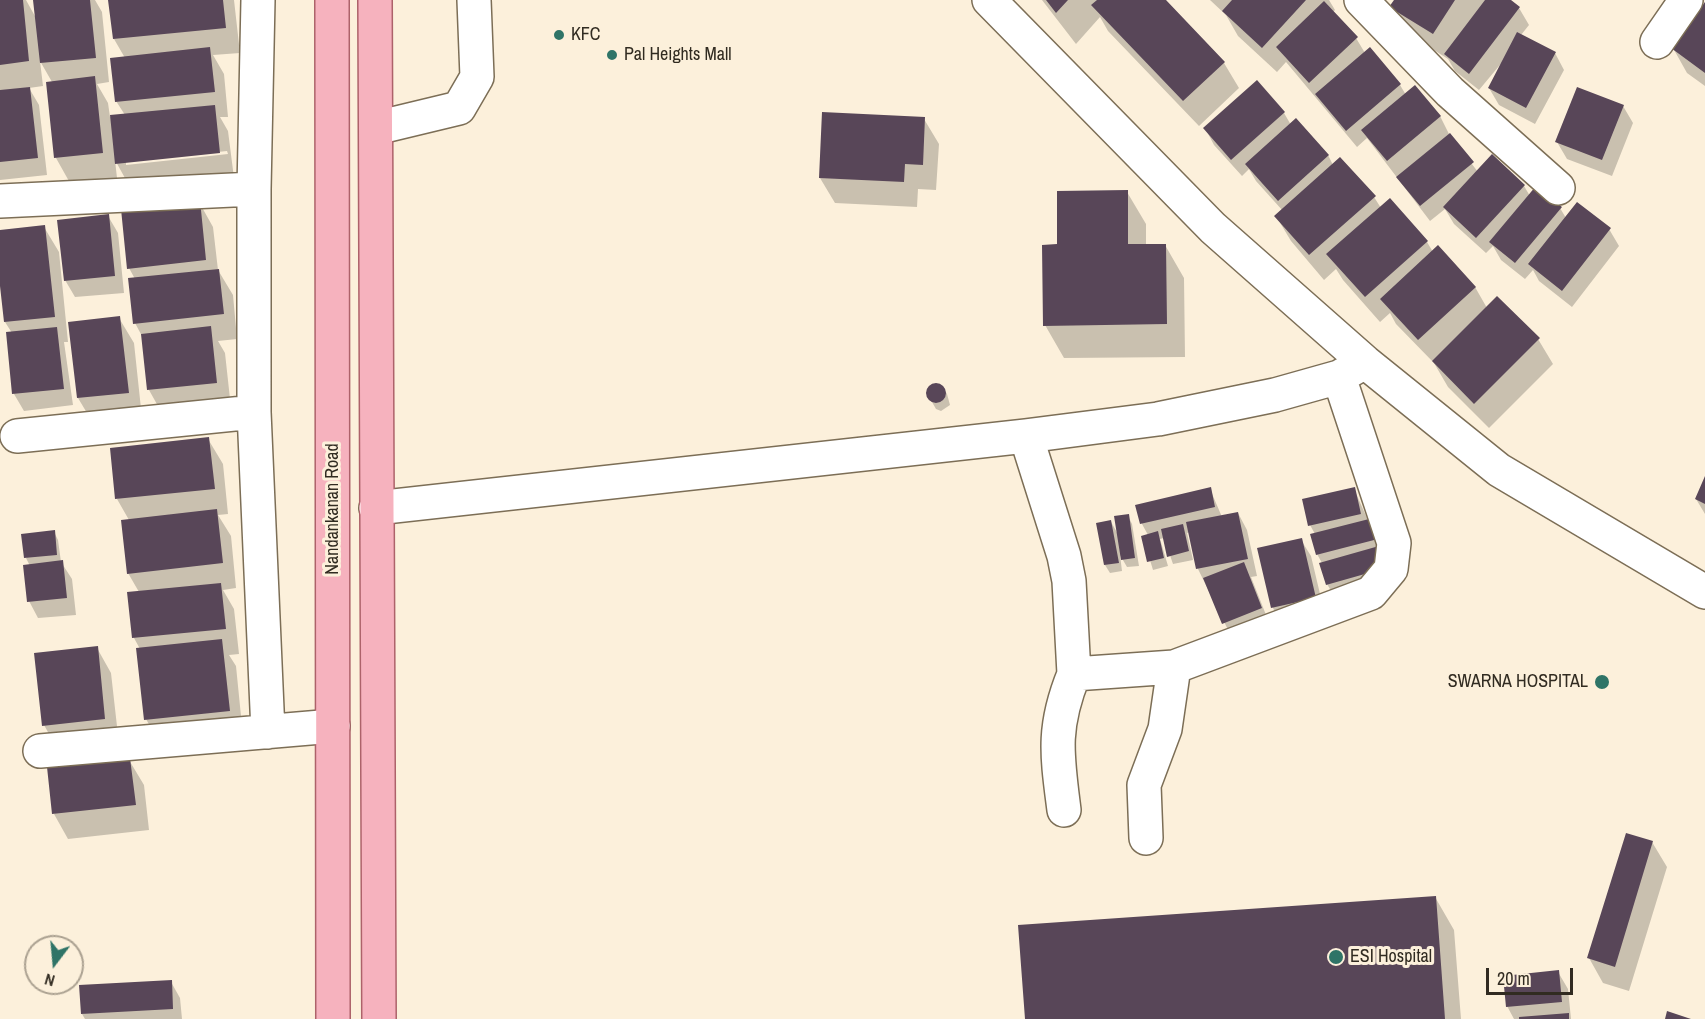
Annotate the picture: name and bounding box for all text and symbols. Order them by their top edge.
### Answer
place label: KFC [571,24,601,46]
marker: KFC [552,28,566,42]
place label: Pal Heights Mall [624,44,731,66]
marker: Pal Heights Mall [605,48,619,62]
street label: Nandankanan Road [322,443,344,575]
place label: SWARNA HOSPITAL [1448,671,1588,693]
marker: SWARNA HOSPITAL [1593,673,1611,691]
north arrow [24,935,84,995]
place label: ESI Hospital [1350,946,1432,968]
marker: ESI Hospital [1327,948,1345,966]
scale bar [1489,956,1576,994]
text: 20 m [1497,966,1530,991]
text: N [42,969,57,992]

